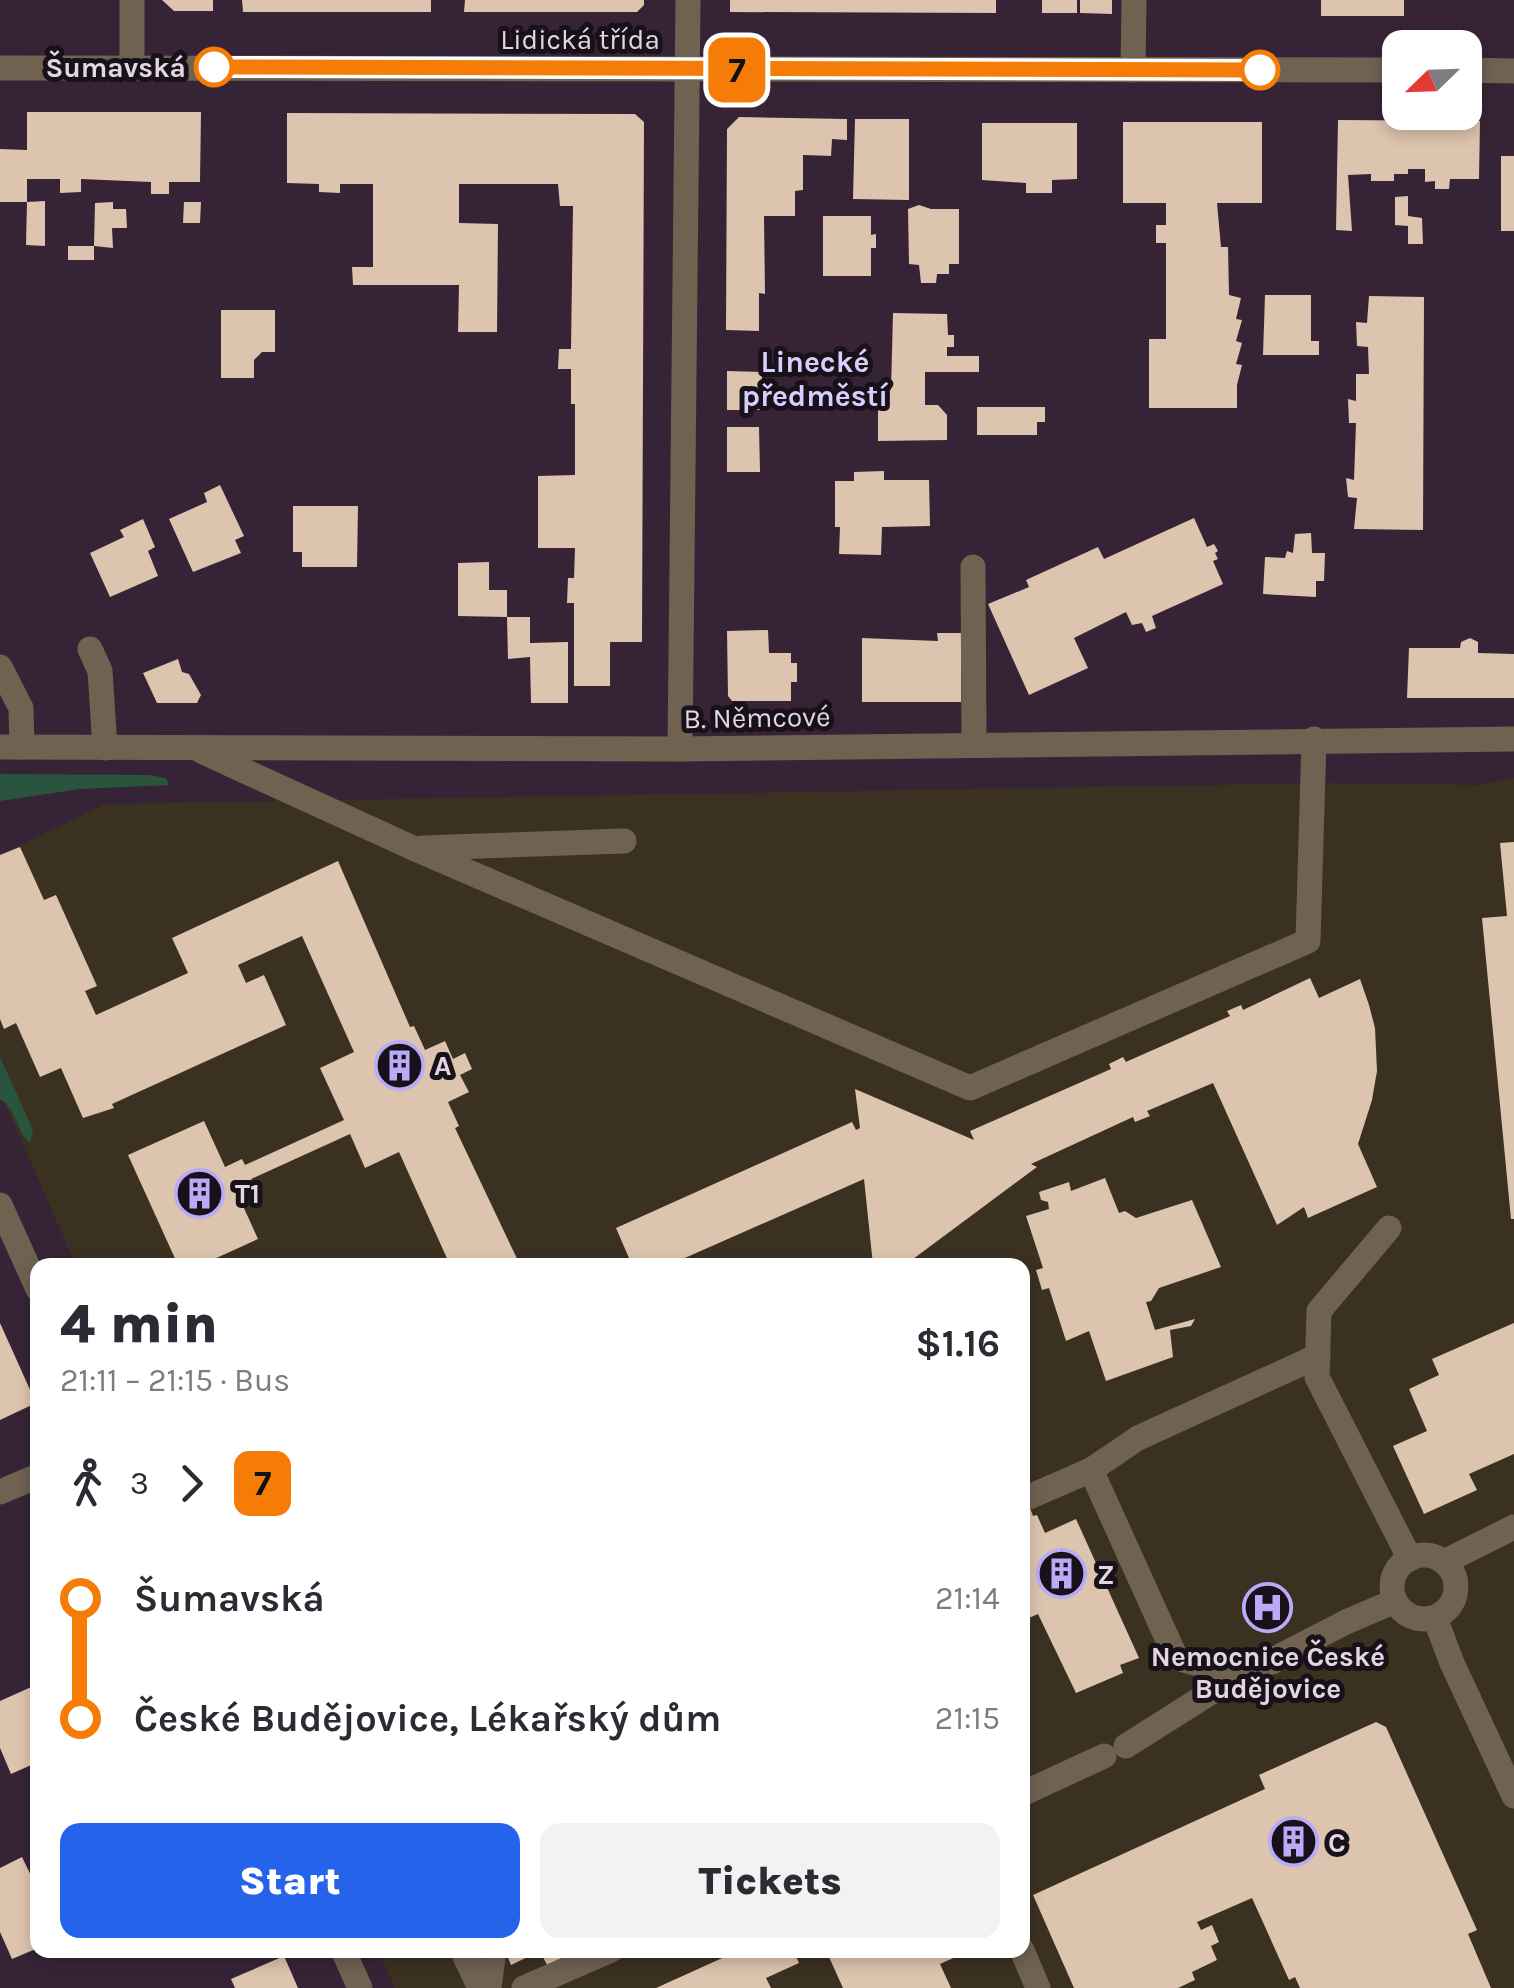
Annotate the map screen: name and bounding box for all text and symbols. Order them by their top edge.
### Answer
street label: Lidická třída [500,23,660,56]
north arrow [1382,30,1482,130]
map controls [1382,30,1482,130]
line badge: 7 [704,38,770,102]
marker: Šumavská [195,48,233,86]
place label: Šumavská [45,50,186,84]
text: 7 [728,50,746,91]
unlabelled marker [1241,51,1279,89]
district label: Linecké předměstí [742,344,889,414]
street label: B. Němcové [683,700,831,735]
building icon: A [373,1039,425,1091]
place label: A [434,1049,452,1082]
building icon: T1 [174,1167,226,1219]
place label: T1 [235,1177,260,1210]
text: 4 min [60,1292,218,1356]
text: $1.16 [915,1321,1000,1366]
text: 21:11 – 21:15 · Bus [60,1362,290,1399]
icon: walk [60,1456,115,1511]
icon: forward [164,1456,219,1511]
text: 7 [254,1463,271,1504]
text: 3 [130,1465,149,1502]
building icon: Z [1036,1548,1088,1600]
place label: Z [1097,1558,1115,1591]
text: Šumavská [134,1576,325,1621]
text: 21:14 [935,1580,1000,1617]
hospital icon: Nemocnice České Budějovice [1242,1582,1294,1634]
place label: Nemocnice České Budějovice [1151,1639,1385,1705]
text: České Budějovice, Lékařský dům [134,1696,721,1741]
text: 21:15 [935,1700,1000,1737]
building icon: C [1267,1816,1319,1868]
button: Start [60,1823,520,1938]
button: Tickets [540,1823,1000,1938]
place label: C [1328,1826,1346,1859]

